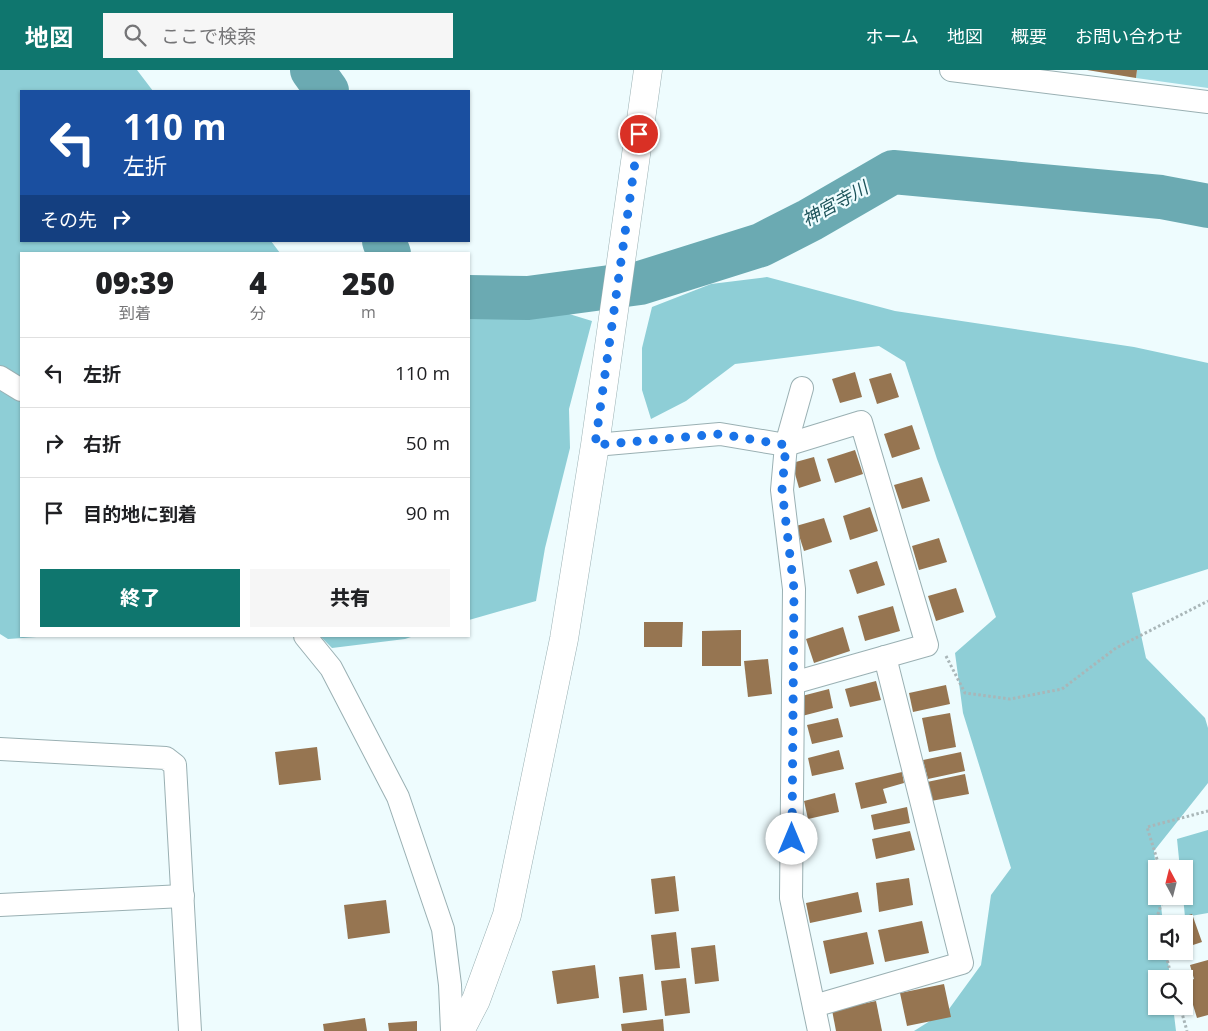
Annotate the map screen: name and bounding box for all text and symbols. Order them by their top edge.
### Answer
search box [103,13,453,58]
text: 地図 [25,20,73,53]
icon: search [121,21,149,49]
text: ここで検索 [161,23,256,49]
text: ホーム [866,24,919,48]
text: 地図 [947,24,983,48]
text: 概要 [1011,24,1047,48]
text: お問い合わせ [1075,24,1183,48]
text: 110 m [123,103,227,150]
icon: left [40,110,105,175]
pin [618,113,660,155]
icon: arrive [625,120,653,148]
text: 左折 [123,150,167,180]
water label: 神宮寺川 [797,174,874,231]
icon: right [107,205,135,233]
text: その先 [40,207,97,233]
text: 09:39 [95,262,174,303]
text: 4 [249,262,267,303]
text: 250 [342,263,395,304]
text: m [361,301,376,323]
text: 到着 [119,302,151,324]
text: 分 [250,302,266,324]
icon: left [40,359,68,387]
text: 110 m [395,360,450,386]
text: 左折 [83,361,121,387]
icon: right [40,429,68,457]
text: 50 m [406,430,450,456]
text: 右折 [83,431,121,457]
icon: arrive [40,499,68,527]
text: 90 m [406,500,450,526]
text: 目的地に到着 [83,501,197,527]
button: 終了 [40,569,240,627]
button: 共有 [250,569,450,627]
position arrow [765,812,817,864]
north arrow [1148,860,1192,905]
map controls [1148,860,1193,1015]
button: sound [1148,915,1193,960]
button: search [1148,970,1193,1015]

